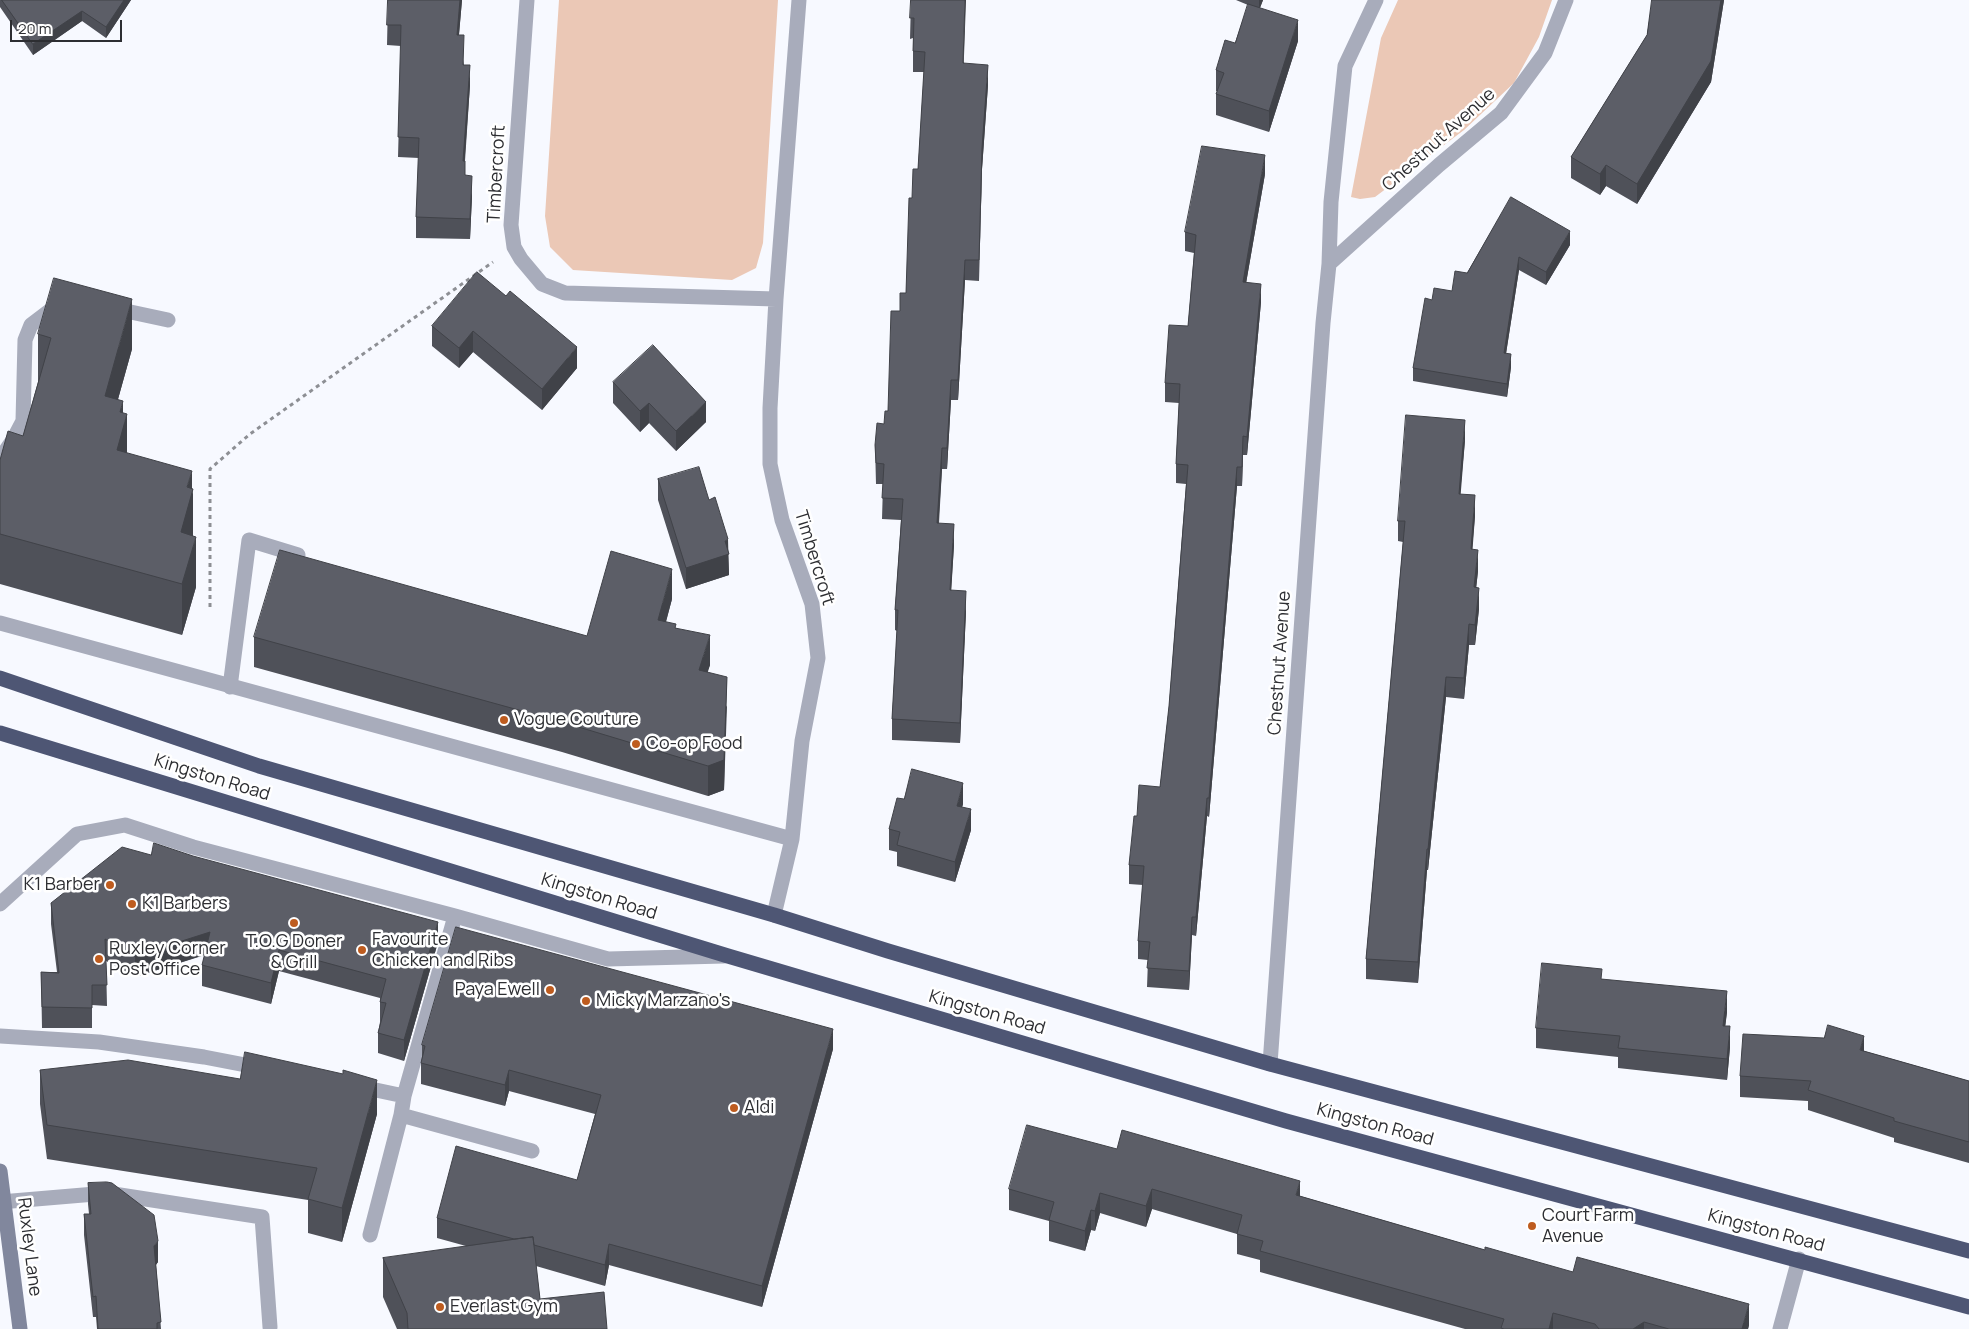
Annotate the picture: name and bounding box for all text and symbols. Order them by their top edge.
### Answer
scale bar [12,10,125,42]
text: 20 m [18,18,51,39]
street label: Chestnut Avenue [1378,84,1500,196]
street label: Timbercroft [484,124,510,224]
street label: Timbercroft [789,508,839,608]
street label: Chestnut Avenue [1264,590,1296,736]
place label: Vogue Couture [514,709,639,731]
marker: Vogue Couture [498,714,510,726]
place label: Co-op Food [646,733,743,755]
marker: Co-op Food [630,738,642,750]
street label: Kingston Road [151,750,273,806]
street label: Kingston Road [538,869,660,925]
place label: K1 Barber [24,874,100,896]
marker: K1 Barber [104,879,116,891]
place label: K1 Barbers [142,893,228,915]
marker: K1 Barbers [126,898,138,910]
marker: T.O.G Doner & Grill [288,917,300,929]
place label: Favourite Chicken and Ribs [372,929,513,972]
place label: T.O.G Doner & Grill [246,931,342,974]
place label: Ruxley Corner Post Office [109,938,226,981]
marker: Favourite Chicken and Ribs [356,944,368,956]
marker: Ruxley Corner Post Office [93,953,105,965]
place label: Paya Ewell [455,979,540,1001]
marker: Paya Ewell [544,984,556,996]
street label: Kingston Road [926,986,1048,1040]
place label: Micky Marzano's [596,990,731,1012]
marker: Micky Marzano's [580,995,592,1007]
place label: Aldi [744,1097,774,1119]
street label: Kingston Road [1314,1099,1436,1151]
marker: Aldi [728,1102,740,1114]
street label: Ruxley Lane [12,1196,46,1298]
place label: Court Farm Avenue [1542,1205,1634,1248]
street label: Kingston Road [1705,1205,1827,1257]
marker: Court Farm Avenue [1526,1220,1538,1232]
place label: Everlast Gym [450,1296,558,1318]
marker: Everlast Gym [434,1301,446,1313]

